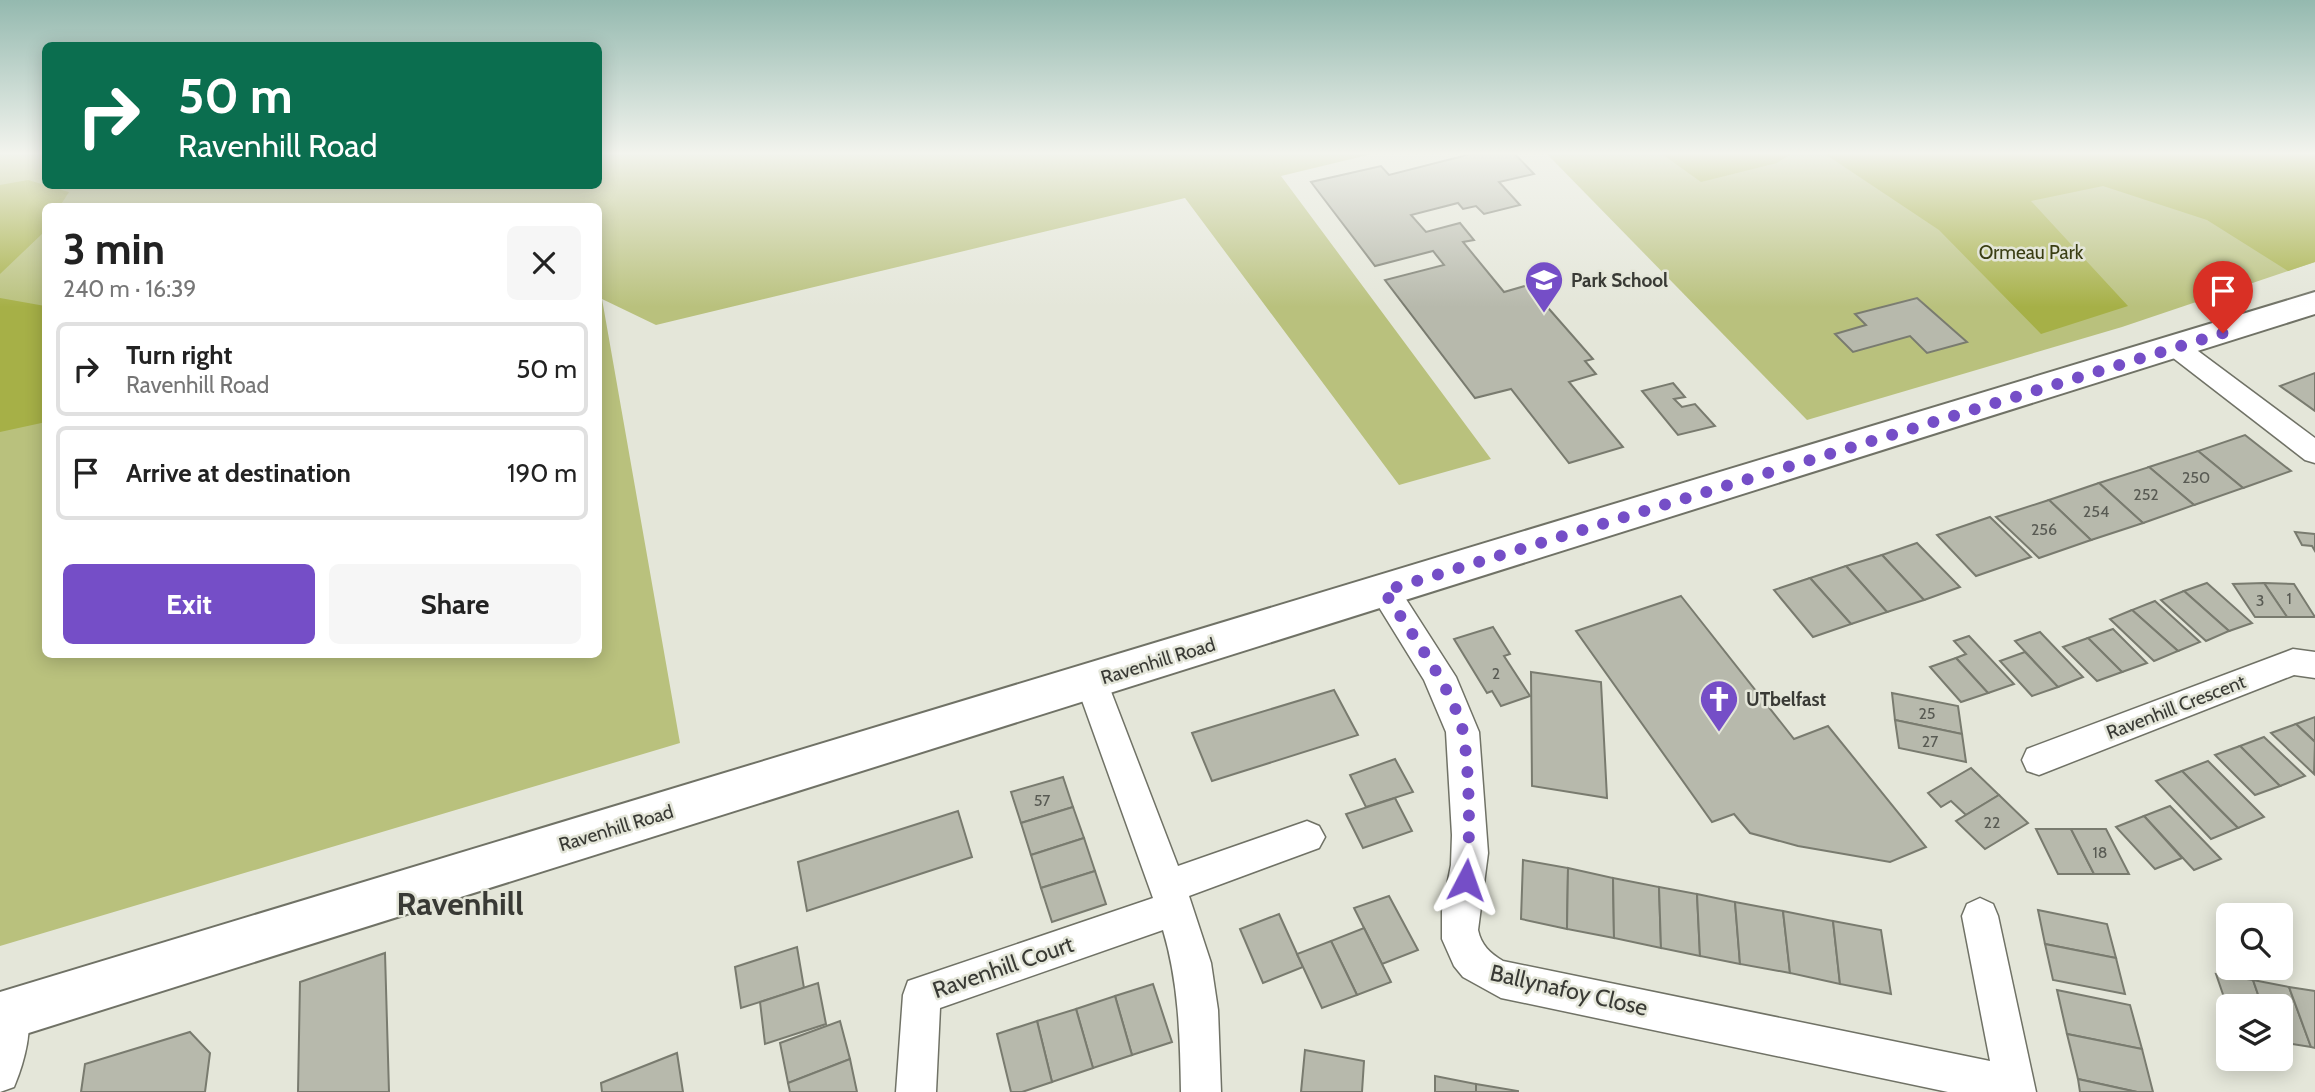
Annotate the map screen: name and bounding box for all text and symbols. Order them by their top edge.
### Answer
text: 50 m [178,66,293,125]
icon: right [63,70,154,161]
text: Ravenhill Road [178,126,378,165]
text: 3 min [63,223,165,275]
button: close [507,226,581,300]
park label: Ormeau Park [1979,241,2084,264]
school or university icon: Park School [1523,259,1565,314]
pin [2193,261,2253,333]
place label: Park School [1571,269,1668,292]
icon: arrive [2204,272,2242,310]
text: 240 m · 16:39 [63,275,196,303]
text: Turn right [126,339,232,371]
icon: right [67,350,105,388]
text: 50 m [516,353,577,385]
text: Ravenhill Road [126,371,269,399]
icon: arrive [67,454,105,492]
text: Arrive at destination [126,457,351,489]
text: 190 m [507,457,577,489]
house number: 250 [2182,468,2210,487]
house number: 252 [2133,485,2159,504]
house number: 254 [2083,502,2109,521]
house number: 256 [2031,520,2057,539]
button: Exit [63,564,315,644]
button: Share [329,564,581,644]
house number: 1 [2286,589,2292,608]
house number: 3 [2256,591,2264,610]
street label: Ravenhill Road [1098,633,1218,689]
house number: 2 [1492,664,1500,683]
street label: Ravenhill Crescent [2103,670,2249,744]
church icon: UTbelfast [1698,678,1740,733]
place label: UTbelfast [1746,688,1827,711]
house number: 25 [1918,704,1936,723]
house number: 27 [1922,732,1938,751]
house number: 57 [1034,791,1050,810]
street label: Ravenhill Road [556,800,676,856]
house number: 22 [1984,813,2000,832]
position arrow [1429,843,1503,917]
house number: 18 [2093,843,2107,862]
district label: Ravenhill [396,884,524,923]
map controls [2216,903,2293,1071]
button: search [2216,903,2293,980]
street label: Ravenhill Court [929,930,1077,1004]
street label: Ballynafoy Close [1487,958,1651,1022]
button: layers [2216,994,2293,1071]

